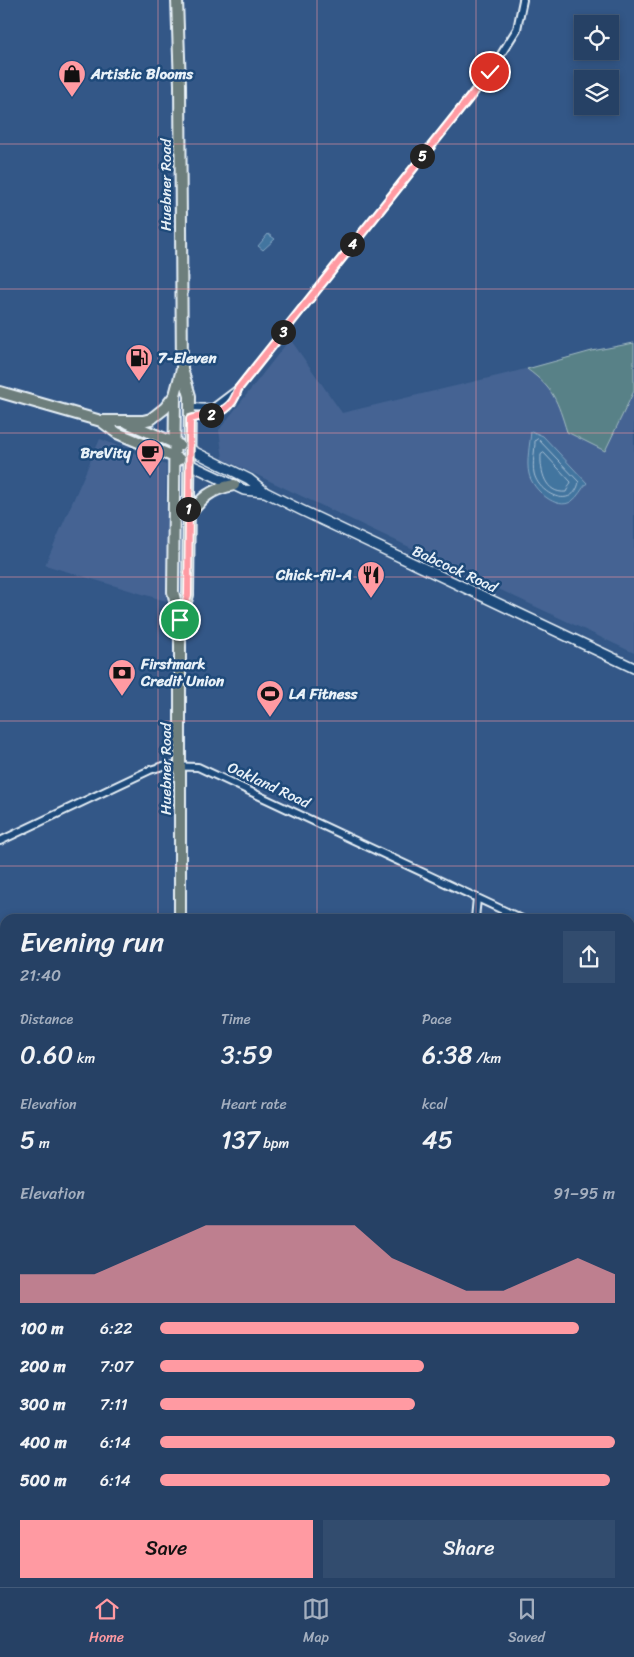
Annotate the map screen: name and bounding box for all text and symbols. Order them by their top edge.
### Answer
map controls [574,15,619,115]
button: locate [574,15,619,60]
pin [469,51,511,93]
icon: check [476,58,504,86]
shop icon: Artistic Blooms [57,59,87,98]
place label: Artistic Blooms [90,61,194,87]
button: layers [574,70,619,115]
street label: Huebner Road [153,138,179,231]
pin: 5 [410,144,434,168]
text: 5 [418,144,427,169]
pin: 4 [340,232,364,256]
text: 4 [348,232,357,257]
pin: 3 [270,320,296,344]
text: 3 [280,320,287,345]
fuel station icon: 7-Eleven [124,343,154,382]
place label: 7-Eleven [158,345,218,371]
pin: 2 [198,402,224,428]
text: 2 [207,403,216,428]
cafe icon: BreVity [135,438,165,477]
place label: BreVity [80,440,131,466]
pin: 1 [176,496,200,522]
text: 1 [185,497,192,522]
street label: Babcock Road [408,538,503,601]
restaurant icon: Chick-fil-A [356,560,386,599]
place label: Chick-fil-A [275,562,352,588]
pin [159,599,201,641]
icon: arrive [166,606,194,634]
place label: Firstmark Credit Union [140,651,225,694]
bank icon: Firstmark Credit Union [107,658,137,697]
sports icon: LA Fitness [255,679,285,718]
place label: LA Fitness [289,681,358,707]
street label: Huebner Road [153,722,179,815]
street label: Oakland Road [223,754,316,816]
text: Evening run [20,917,164,966]
button: share [563,931,615,983]
text: 21:40 [20,961,61,990]
text: Distance [20,1007,73,1032]
text: Time [221,1007,251,1032]
text: Pace [422,1007,452,1032]
text: 0.60 [20,1032,73,1077]
text: 3:59 [221,1032,273,1077]
text: 6:38 [422,1032,473,1077]
text: km [73,1046,95,1071]
text: /km [473,1046,501,1071]
text: Elevation [20,1092,77,1117]
text: Heart rate [221,1092,287,1117]
text: kcal [422,1092,447,1117]
text: 5 [20,1117,35,1162]
text: 137 [221,1117,260,1162]
text: 45 [422,1117,453,1162]
text: m [35,1131,50,1156]
text: bpm [260,1131,289,1156]
text: Elevation [20,1179,85,1208]
text: 91–95 m [553,1179,615,1208]
text: 100 m [20,1314,64,1343]
text: 6:22 [100,1314,132,1343]
text: 200 m [20,1352,66,1381]
text: 7:07 [100,1352,133,1381]
text: 300 m [20,1390,65,1419]
text: 7:11 [100,1390,128,1419]
text: 400 m [20,1428,67,1457]
text: 6:14 [100,1428,131,1457]
text: 500 m [20,1466,66,1495]
text: 6:14 [100,1466,131,1495]
button: Save [20,1520,313,1578]
button: Share [323,1520,615,1578]
tab: Home [89,1595,124,1650]
tab: Map [302,1595,330,1650]
tab: Saved [508,1595,545,1650]

